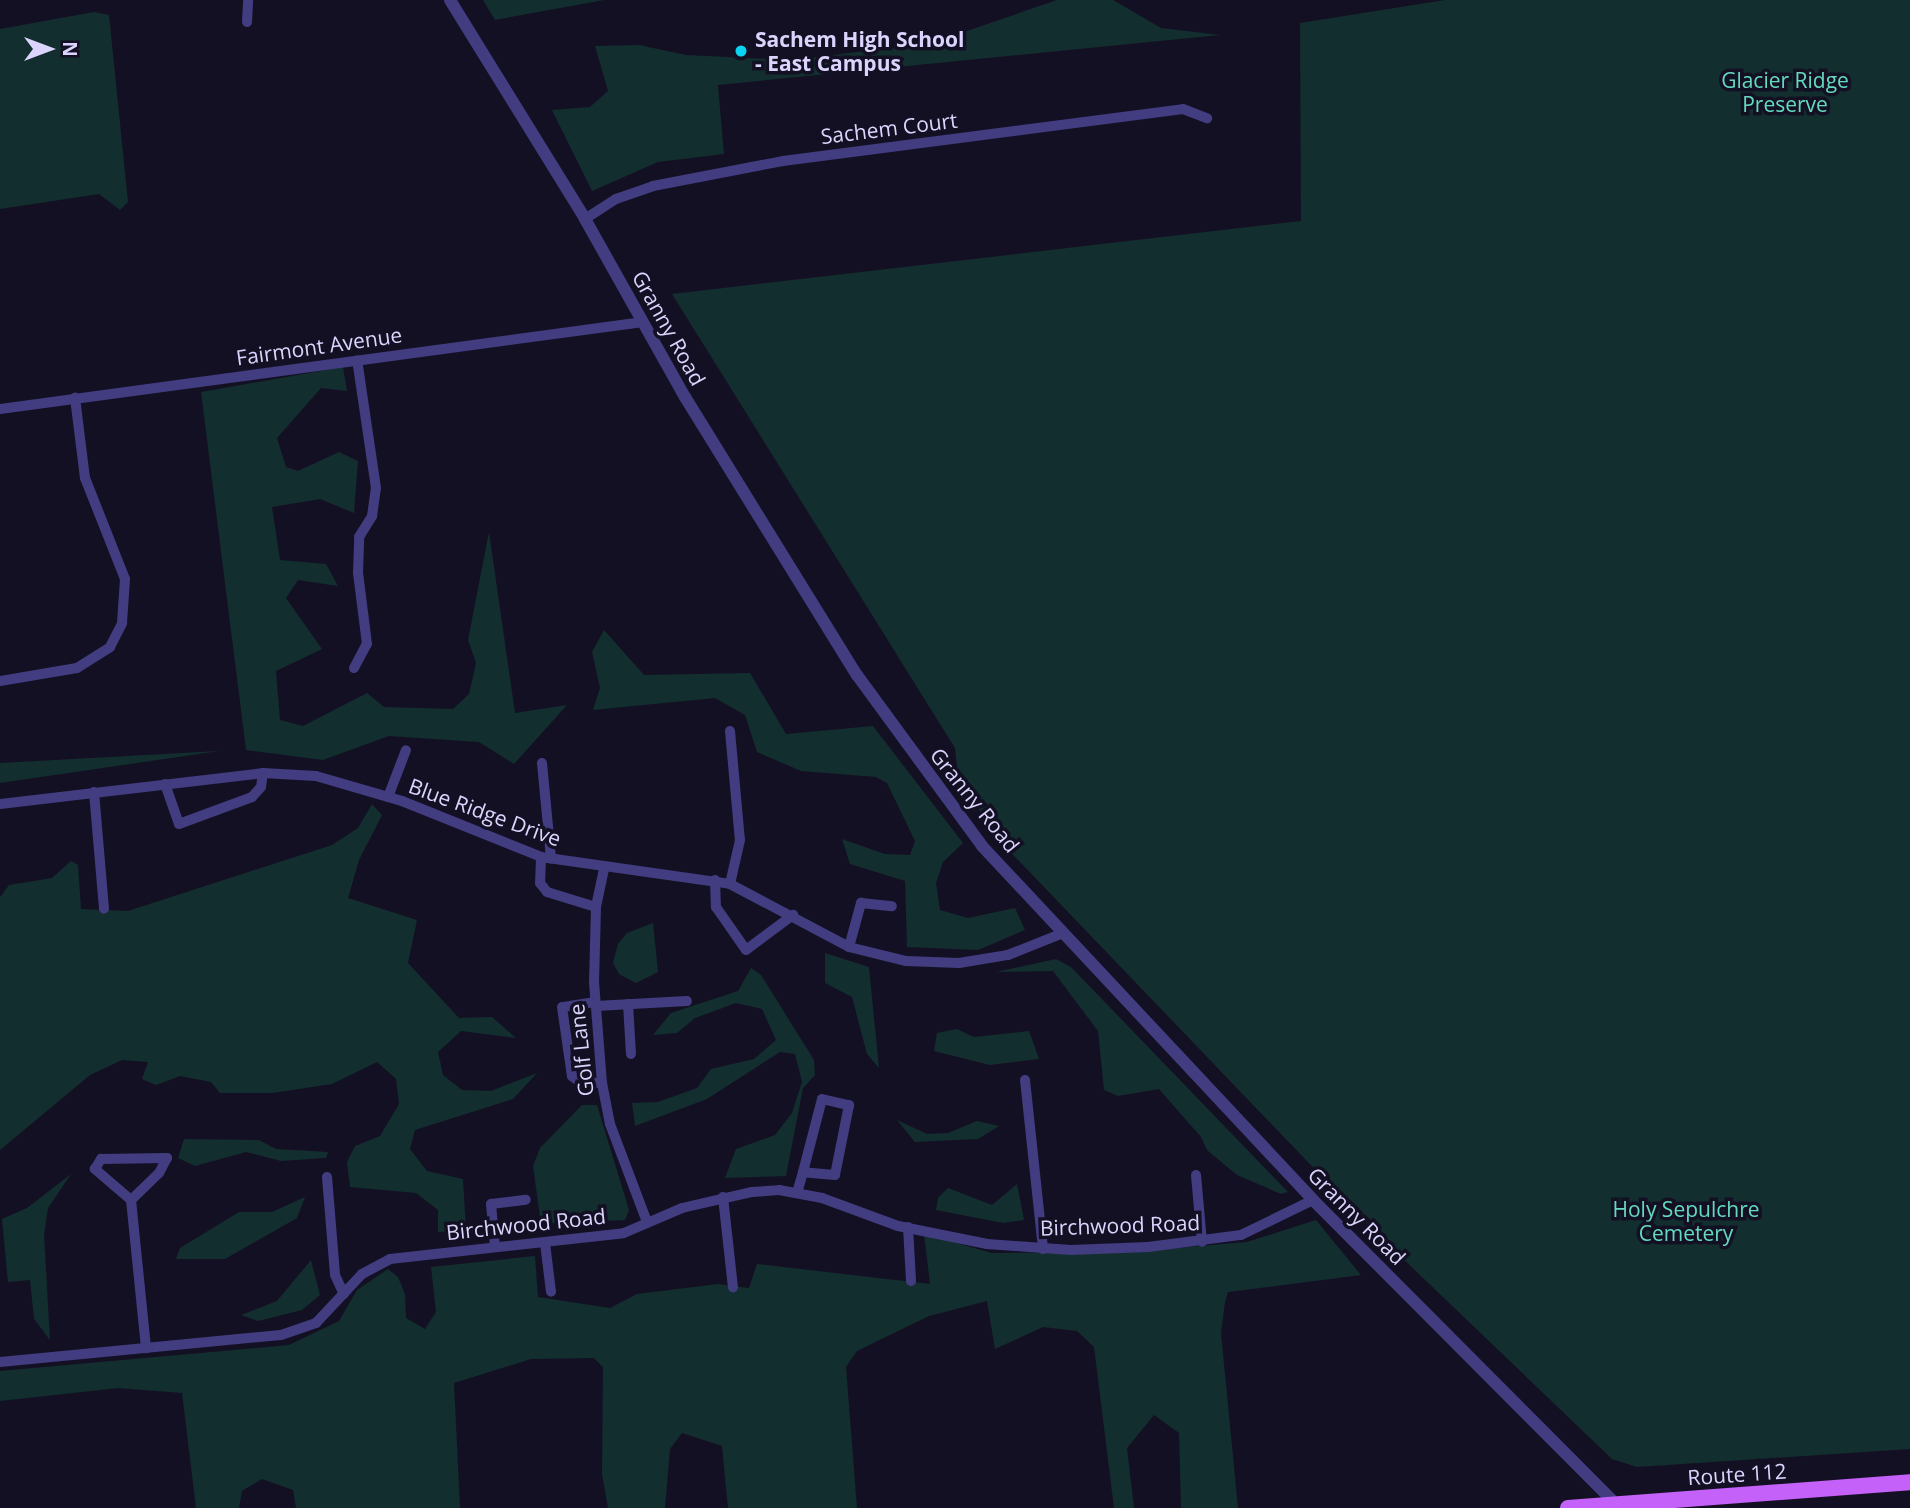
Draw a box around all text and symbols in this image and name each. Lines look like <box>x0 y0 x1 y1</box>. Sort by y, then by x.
north arrow <box>14 14 84 84</box>
place label: Sachem High School - East Campus <box>755 26 965 76</box>
text: N <box>57 41 83 57</box>
marker: Sachem High School - East Campus <box>733 43 749 59</box>
park label: Glacier Ridge Preserve <box>1721 67 1849 117</box>
street label: Sachem Court <box>819 107 959 149</box>
street label: Granny Road <box>627 266 711 390</box>
street label: Fairmont Avenue <box>234 322 404 370</box>
street label: Granny Road <box>925 743 1025 857</box>
street label: Blue Ridge Drive <box>405 773 565 851</box>
street label: Golf Lane <box>564 1002 598 1098</box>
street label: Granny Road <box>1303 1162 1411 1270</box>
park label: Holy Sepulchre Cemetery <box>1612 1196 1760 1246</box>
street label: Birchwood Road <box>445 1203 607 1245</box>
street label: Birchwood Road <box>1039 1210 1201 1240</box>
street label: Route 112 <box>1687 1458 1787 1490</box>

